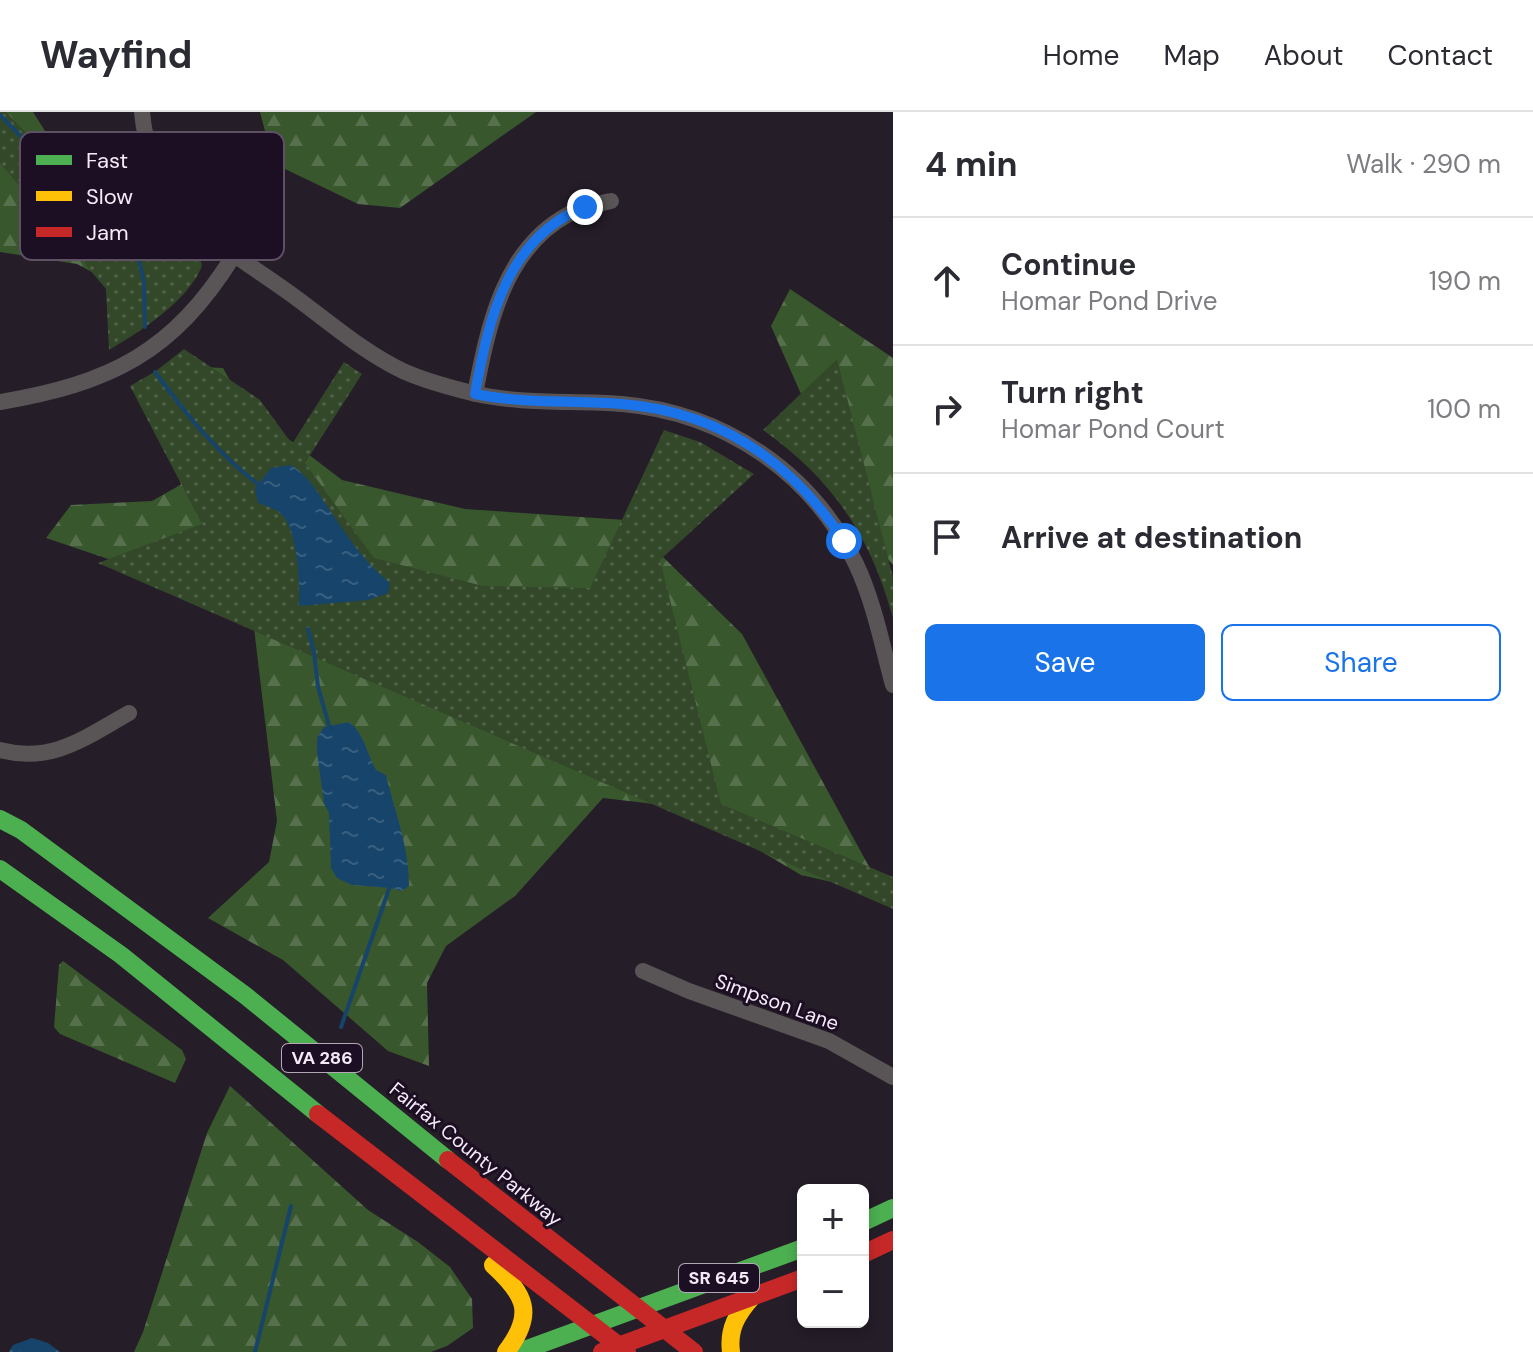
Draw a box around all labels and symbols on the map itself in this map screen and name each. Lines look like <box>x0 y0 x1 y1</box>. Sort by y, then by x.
legend <box>20 132 284 260</box>
text: Fast <box>86 146 128 175</box>
text: Slow <box>86 182 133 211</box>
route end <box>567 189 603 225</box>
text: Jam <box>86 218 129 247</box>
route start <box>826 523 862 559</box>
street label: Simpson Lane <box>712 968 842 1036</box>
road number: VA 286 <box>282 1044 362 1072</box>
street label: Fairfax County Parkway <box>384 1076 568 1232</box>
road number: SR 645 <box>679 1264 759 1292</box>

